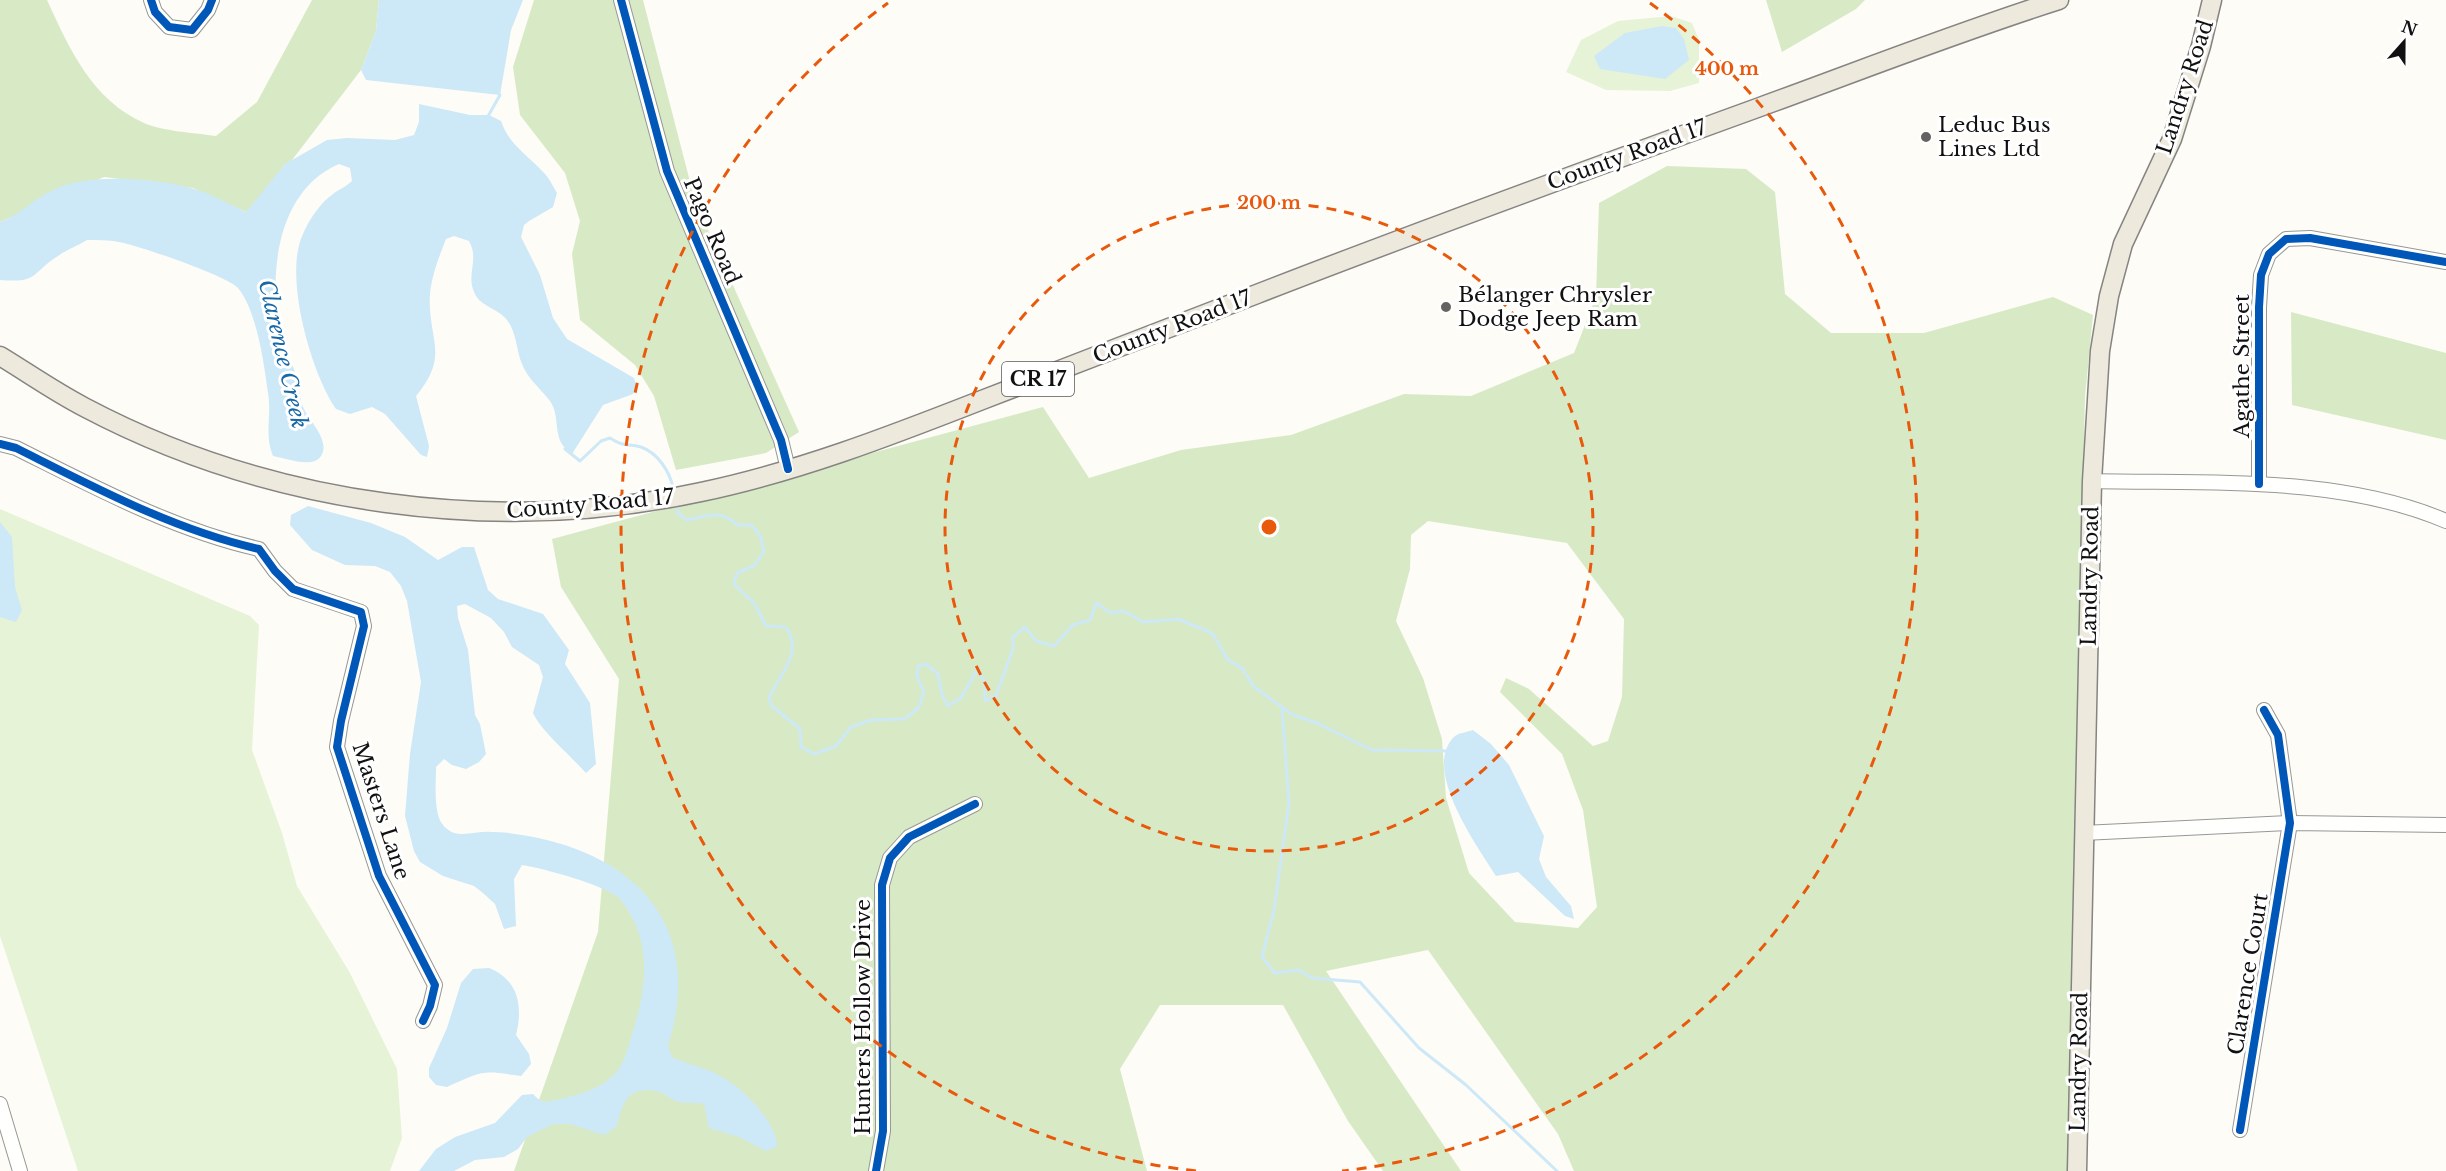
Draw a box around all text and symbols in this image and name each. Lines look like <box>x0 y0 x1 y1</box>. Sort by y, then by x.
north arrow <box>2374 12 2434 72</box>
street label: Landry Road <box>2151 16 2219 158</box>
text: N <box>2399 16 2420 40</box>
text: 400 m <box>1695 58 1759 80</box>
place label: Leduc Bus Lines Ltd <box>1938 112 2050 162</box>
street label: County Road 17 <box>1544 114 1711 196</box>
marker: Leduc Bus Lines Ltd <box>1919 130 1933 144</box>
street label: Pago Road <box>678 173 746 289</box>
text: 200 m <box>1237 192 1301 214</box>
water label: Clarence Creek <box>253 277 313 431</box>
place label: Bélanger Chrysler Dodge Jeep Ram <box>1458 282 1652 332</box>
street label: County Road 17 <box>1089 285 1255 369</box>
street label: Agathe Street <box>2229 294 2255 439</box>
marker: Bélanger Chrysler Dodge Jeep Ram <box>1439 300 1453 314</box>
road number: CR 17 <box>1002 362 1074 396</box>
street label: County Road 17 <box>505 484 675 524</box>
street label: Landry Road <box>2076 506 2104 646</box>
centre of rings <box>1259 517 1279 537</box>
street label: Masters Lane <box>347 739 415 883</box>
street label: Clarence Court <box>2222 891 2274 1057</box>
street label: Hunters Hollow Drive <box>850 899 876 1135</box>
street label: Landry Road <box>2065 992 2093 1132</box>

